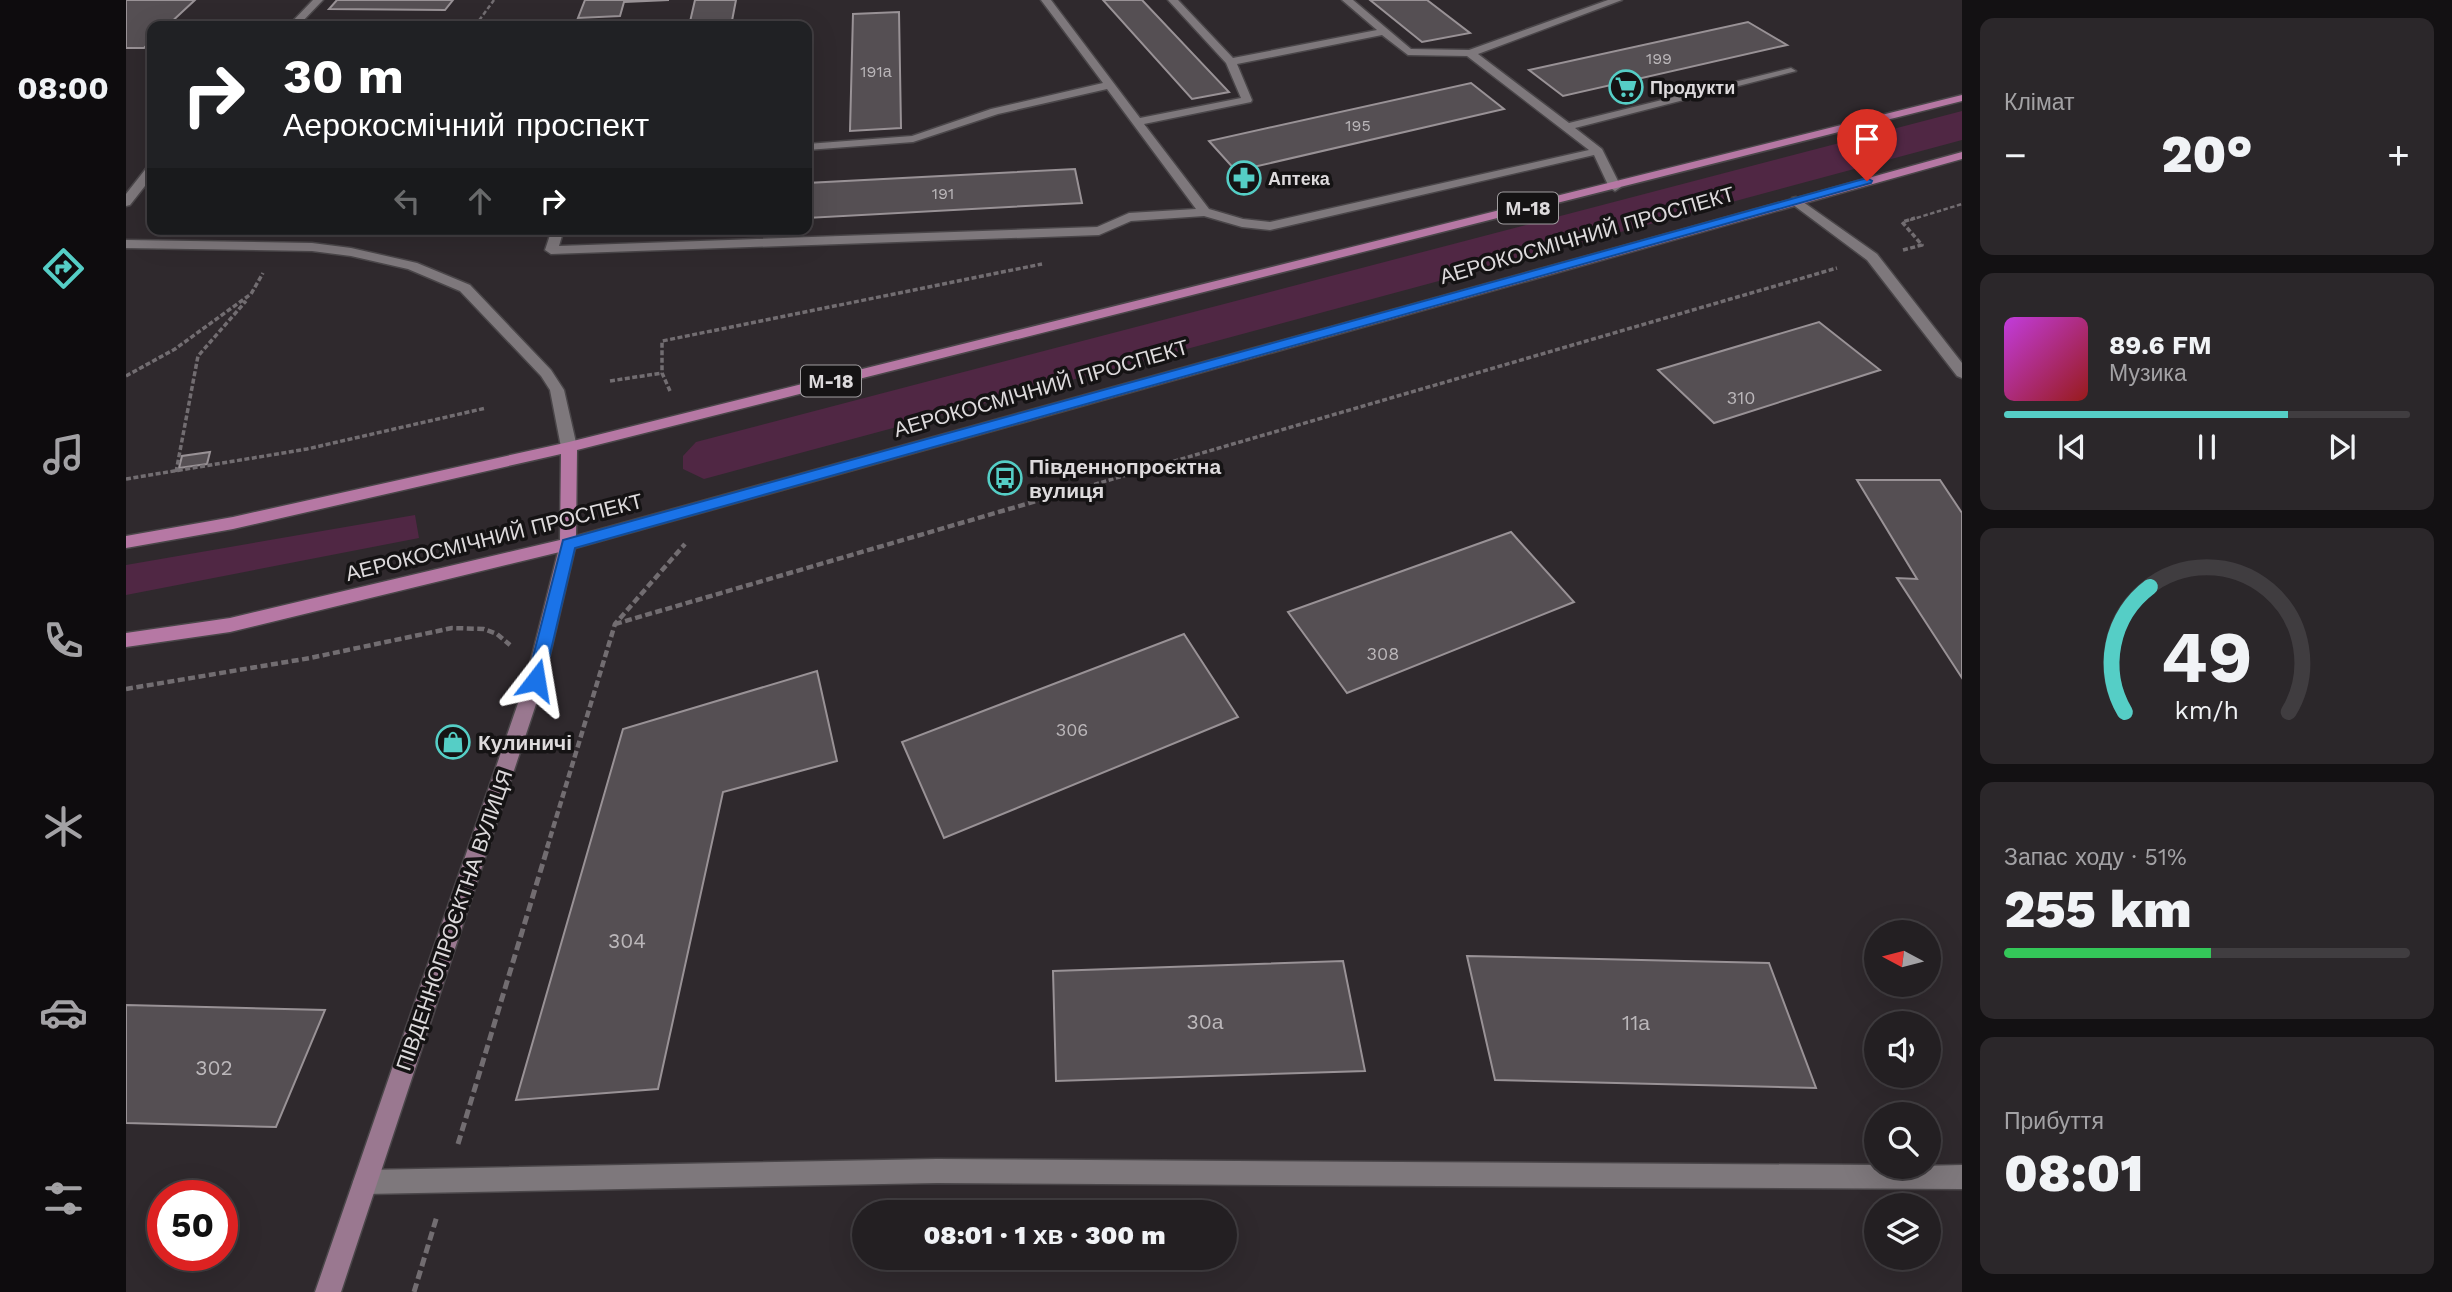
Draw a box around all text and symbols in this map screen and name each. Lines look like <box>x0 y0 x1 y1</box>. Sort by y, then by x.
text: 30 m <box>283 47 404 105</box>
icon: right <box>168 49 259 140</box>
house number: 199 <box>1646 49 1672 68</box>
house number: 191а <box>860 62 892 81</box>
supermarket icon: Продукти <box>1607 68 1645 106</box>
text: 08:00 <box>17 69 109 107</box>
place label: Продукти <box>1650 77 1735 98</box>
text: Клімат <box>2004 89 2075 116</box>
text: Аерокосмічний проспект <box>283 106 649 144</box>
pin <box>1837 109 1897 181</box>
house number: 195 <box>1345 116 1371 135</box>
icon: arrive <box>1848 120 1886 158</box>
text: 20° <box>2161 124 2253 185</box>
text: − <box>2004 133 2027 177</box>
text: + <box>2387 133 2410 177</box>
pharmacy icon: Аптека <box>1225 159 1263 197</box>
place label: Аптека <box>1268 168 1331 189</box>
street label: АЕРОКОСМІЧНИЙ ПРОСПЕКТ <box>1437 181 1737 289</box>
icon: left <box>388 182 426 220</box>
icon: ahead <box>461 182 499 220</box>
icon: right <box>534 182 572 220</box>
house number: 191 <box>932 184 954 203</box>
road number: М-18 <box>1498 192 1558 224</box>
icon: directions <box>39 244 88 293</box>
text: 89.6 FM <box>2109 330 2212 360</box>
street label: АЕРОКОСМІЧНИЙ ПРОСПЕКТ <box>891 334 1191 442</box>
text: Музика <box>2109 360 2187 387</box>
road number: М-18 <box>801 366 861 396</box>
house number: 310 <box>1727 387 1755 408</box>
icon: previous <box>2053 428 2091 466</box>
icon: pause <box>2188 428 2226 466</box>
icon: next <box>2323 428 2361 466</box>
icon: music <box>39 430 88 479</box>
place label: Південнопроєктна вулиця <box>1029 454 1221 503</box>
bus stop icon: Південнопроєктна вулиця <box>986 459 1024 497</box>
street label: АЕРОКОСМІЧНИЙ ПРОСПЕКТ <box>343 488 645 586</box>
text: 49 <box>2161 614 2253 700</box>
icon: phone <box>39 616 88 665</box>
position arrow <box>499 643 573 717</box>
house number: 308 <box>1367 643 1399 664</box>
text: km/h <box>2175 696 2239 725</box>
house number: 306 <box>1056 719 1088 740</box>
shop icon: Кулиничі <box>434 723 472 761</box>
place label: Кулиничі <box>478 730 572 755</box>
street label: ПІВДЕННОПРОЄКТНА ВУЛИЦЯ <box>391 766 517 1074</box>
icon: climate <box>39 802 88 851</box>
text: Запас ходу · 51% <box>2004 844 2187 871</box>
text: 255 km <box>2004 879 2192 940</box>
north arrow <box>1864 920 1941 998</box>
map controls <box>1864 920 1941 1270</box>
house number: 304 <box>608 928 646 953</box>
icon: car <box>39 988 88 1037</box>
house number: 30а <box>1187 1009 1224 1034</box>
house number: 11а <box>1622 1010 1650 1035</box>
button: sound <box>1864 1011 1941 1088</box>
house number: 302 <box>195 1055 233 1080</box>
button: search <box>1864 1102 1941 1179</box>
text: Прибуття <box>2004 1108 2104 1135</box>
text: 08:01 <box>2004 1143 2144 1204</box>
icon: filters <box>39 1174 88 1223</box>
speed limit sign: 50 <box>147 1180 238 1271</box>
button: layers <box>1864 1193 1941 1270</box>
text: 08:01 · 1 хв · 300 m <box>923 1220 1166 1250</box>

